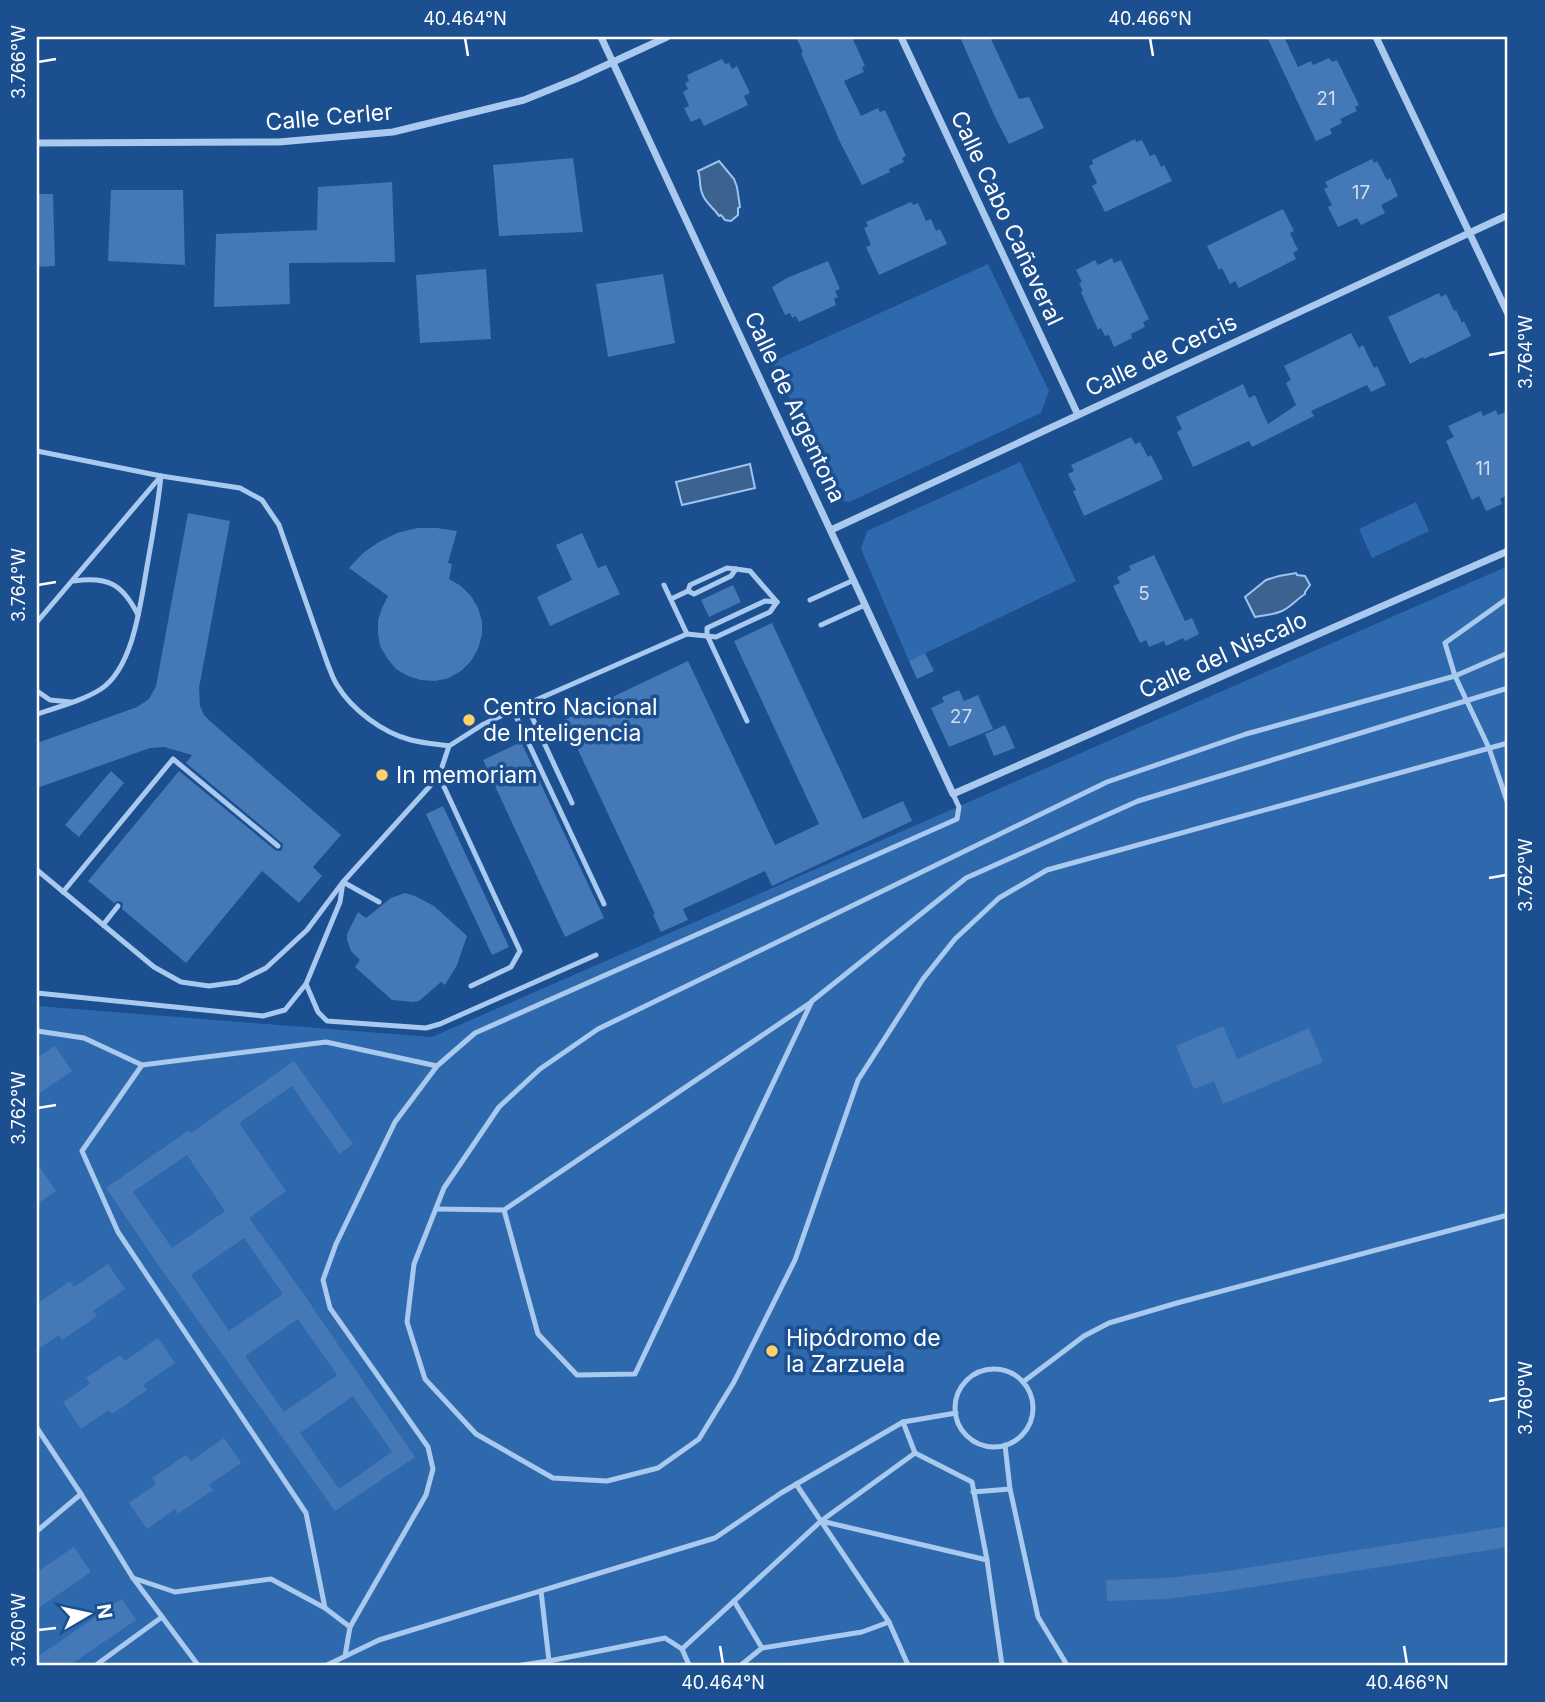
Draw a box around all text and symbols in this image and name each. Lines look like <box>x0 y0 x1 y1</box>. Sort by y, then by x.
text: 40.464°N <box>423 8 507 29</box>
text: 40.466°N <box>1108 8 1192 29</box>
text: 3.766°W <box>8 25 29 99</box>
house number: 21 <box>1316 87 1336 110</box>
street label: Calle Cerler <box>264 97 394 137</box>
street label: Calle Cabo Cañaveral <box>945 106 1069 330</box>
house number: 17 <box>1352 181 1370 204</box>
street label: Calle de Argentona <box>738 307 852 507</box>
street label: Calle de Cercis <box>1081 308 1241 402</box>
text: 3.764°W <box>1515 315 1536 389</box>
house number: 11 <box>1475 457 1491 480</box>
text: 3.764°W <box>8 548 29 622</box>
house number: 5 <box>1138 582 1150 605</box>
street label: Calle del Níscalo <box>1135 605 1311 705</box>
place label: Centro Nacional de Inteligencia <box>483 693 658 747</box>
house number: 27 <box>950 705 972 728</box>
marker: Centro Nacional de Inteligencia <box>461 712 477 728</box>
place label: In memoriam <box>396 761 537 789</box>
marker: In memoriam <box>374 767 390 783</box>
text: 3.762°W <box>1515 838 1536 912</box>
text: 3.762°W <box>8 1071 29 1145</box>
place label: Hipódromo de la Zarzuela <box>786 1324 941 1378</box>
marker: Hipódromo de la Zarzuela <box>764 1343 780 1359</box>
text: 3.760°W <box>1515 1361 1536 1435</box>
north arrow <box>52 1580 122 1650</box>
text: 3.760°W <box>8 1593 29 1667</box>
text: N <box>92 1602 117 1620</box>
text: 40.464°N <box>681 1672 765 1693</box>
text: 40.466°N <box>1365 1672 1449 1693</box>

